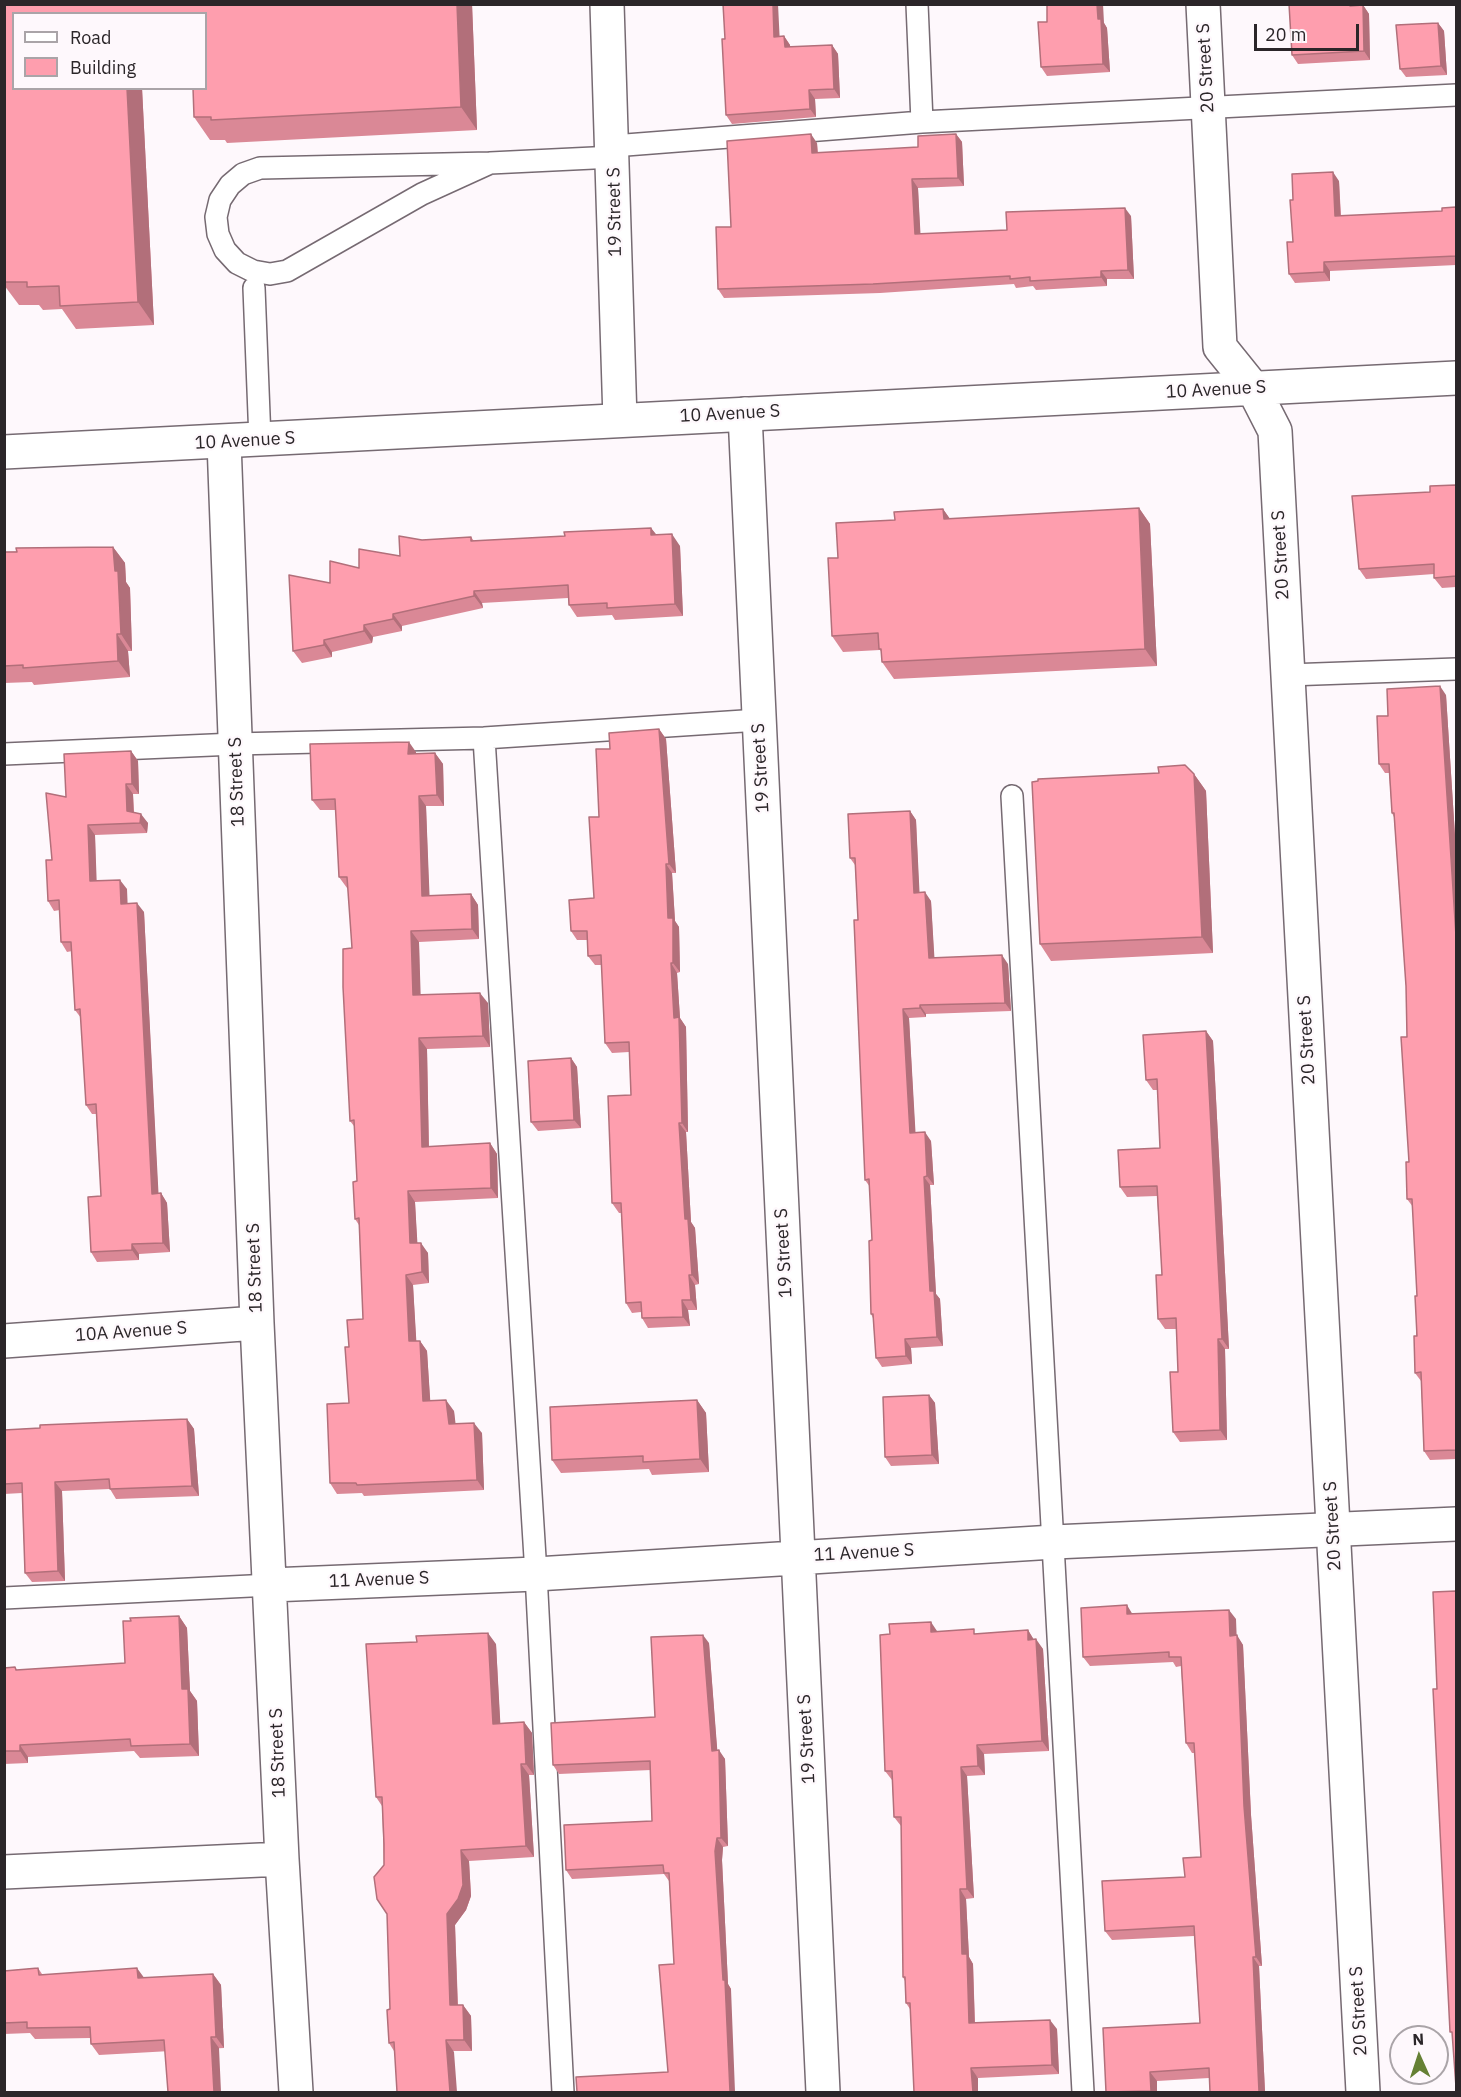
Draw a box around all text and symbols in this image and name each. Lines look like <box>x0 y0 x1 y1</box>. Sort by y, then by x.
legend <box>12 12 207 90</box>
scale bar <box>1257 12 1362 50</box>
street label: 20 Street S <box>1193 23 1219 113</box>
text: 20 m <box>1265 23 1307 46</box>
text: Road <box>70 26 111 49</box>
text: Building <box>70 56 136 79</box>
street label: 19 Street S <box>603 167 627 257</box>
street label: 10 Avenue S <box>1165 377 1267 403</box>
street label: 10 Avenue S <box>679 401 781 427</box>
street label: 10 Avenue S <box>194 428 296 454</box>
street label: 20 Street S <box>1268 510 1294 600</box>
street label: 19 Street S <box>748 723 774 813</box>
street label: 18 Street S <box>225 737 249 827</box>
street label: 20 Street S <box>1294 995 1320 1085</box>
street label: 19 Street S <box>771 1208 797 1298</box>
street label: 18 Street S <box>243 1223 267 1313</box>
street label: 10A Avenue S <box>74 1317 188 1347</box>
street label: 20 Street S <box>1320 1481 1346 1571</box>
street label: 11 Avenue S <box>813 1540 915 1566</box>
street label: 11 Avenue S <box>328 1567 430 1593</box>
street label: 19 Street S <box>794 1694 820 1784</box>
street label: 18 Street S <box>266 1708 290 1798</box>
street label: 20 Street S <box>1346 1966 1372 2056</box>
north arrow <box>1389 2025 1449 2085</box>
text: N <box>1412 2029 1424 2049</box>

